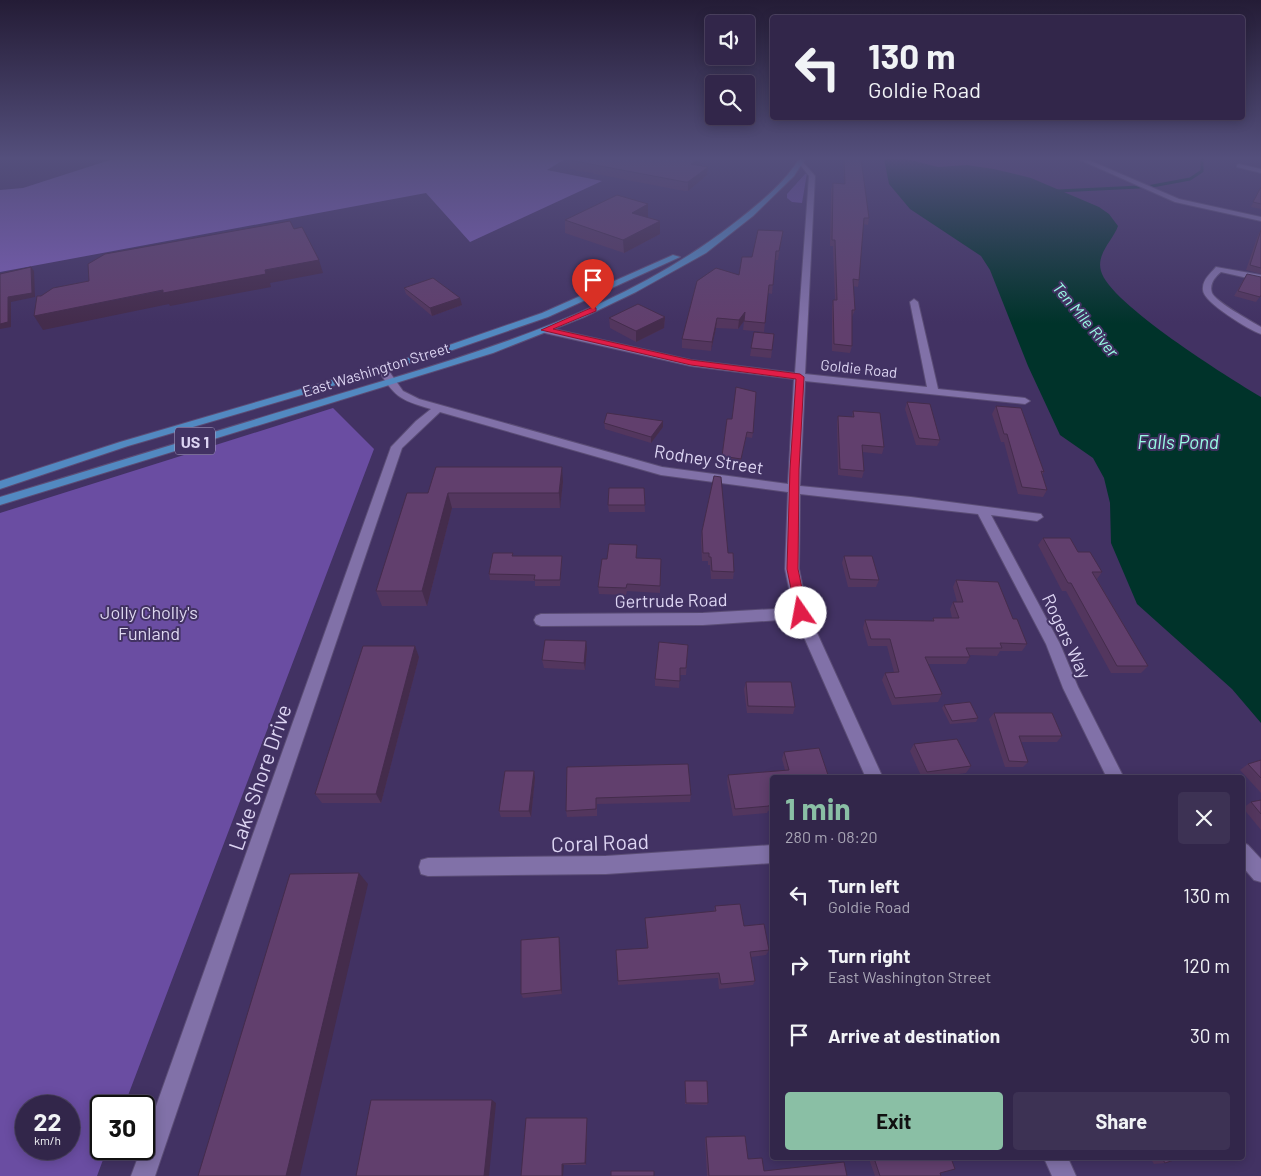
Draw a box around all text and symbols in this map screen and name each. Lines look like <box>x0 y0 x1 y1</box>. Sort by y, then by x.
map controls <box>705 15 755 125</box>
button: sound <box>705 15 755 65</box>
text: 130 m <box>868 34 955 76</box>
icon: left <box>785 35 850 100</box>
button: search <box>705 75 755 125</box>
text: Goldie Road <box>868 76 981 102</box>
pin <box>572 259 614 310</box>
icon: arrive <box>579 266 607 294</box>
water label: Ten Mile River <box>1049 278 1124 361</box>
street label: East Washington Street <box>300 338 452 400</box>
street label: Goldie Road <box>820 355 898 381</box>
road number: US 1 <box>175 428 215 454</box>
water label: Falls Pond <box>1137 430 1219 453</box>
street label: Rodney Street <box>653 439 765 479</box>
position arrow <box>774 586 826 638</box>
street label: Gertrude Road <box>614 588 728 612</box>
street label: Rogers Way <box>1038 590 1096 682</box>
park label: Jolly Cholly's Funland <box>100 601 198 644</box>
street label: Lake Shore Drive <box>222 701 296 853</box>
text: 1 min <box>785 790 851 826</box>
button: close <box>1178 792 1230 844</box>
text: 280 m · 08:20 <box>785 827 878 846</box>
street label: Coral Road <box>551 828 649 856</box>
text: Turn left <box>828 874 899 897</box>
icon: left <box>785 881 813 909</box>
text: 130 m <box>1183 884 1230 907</box>
text: Goldie Road <box>828 897 910 916</box>
text: Turn right <box>828 944 910 967</box>
icon: right <box>785 951 813 979</box>
text: 120 m <box>1183 954 1230 977</box>
text: East Washington Street <box>828 967 991 986</box>
icon: arrive <box>785 1021 813 1049</box>
text: Arrive at destination <box>828 1024 1000 1047</box>
text: 30 m <box>1190 1024 1230 1047</box>
button: Exit <box>785 1092 1003 1150</box>
button: Share <box>1013 1092 1230 1150</box>
speed limit sign: 30 <box>90 1095 155 1160</box>
text: 22 <box>33 1106 62 1136</box>
text: km/h <box>34 1133 61 1147</box>

